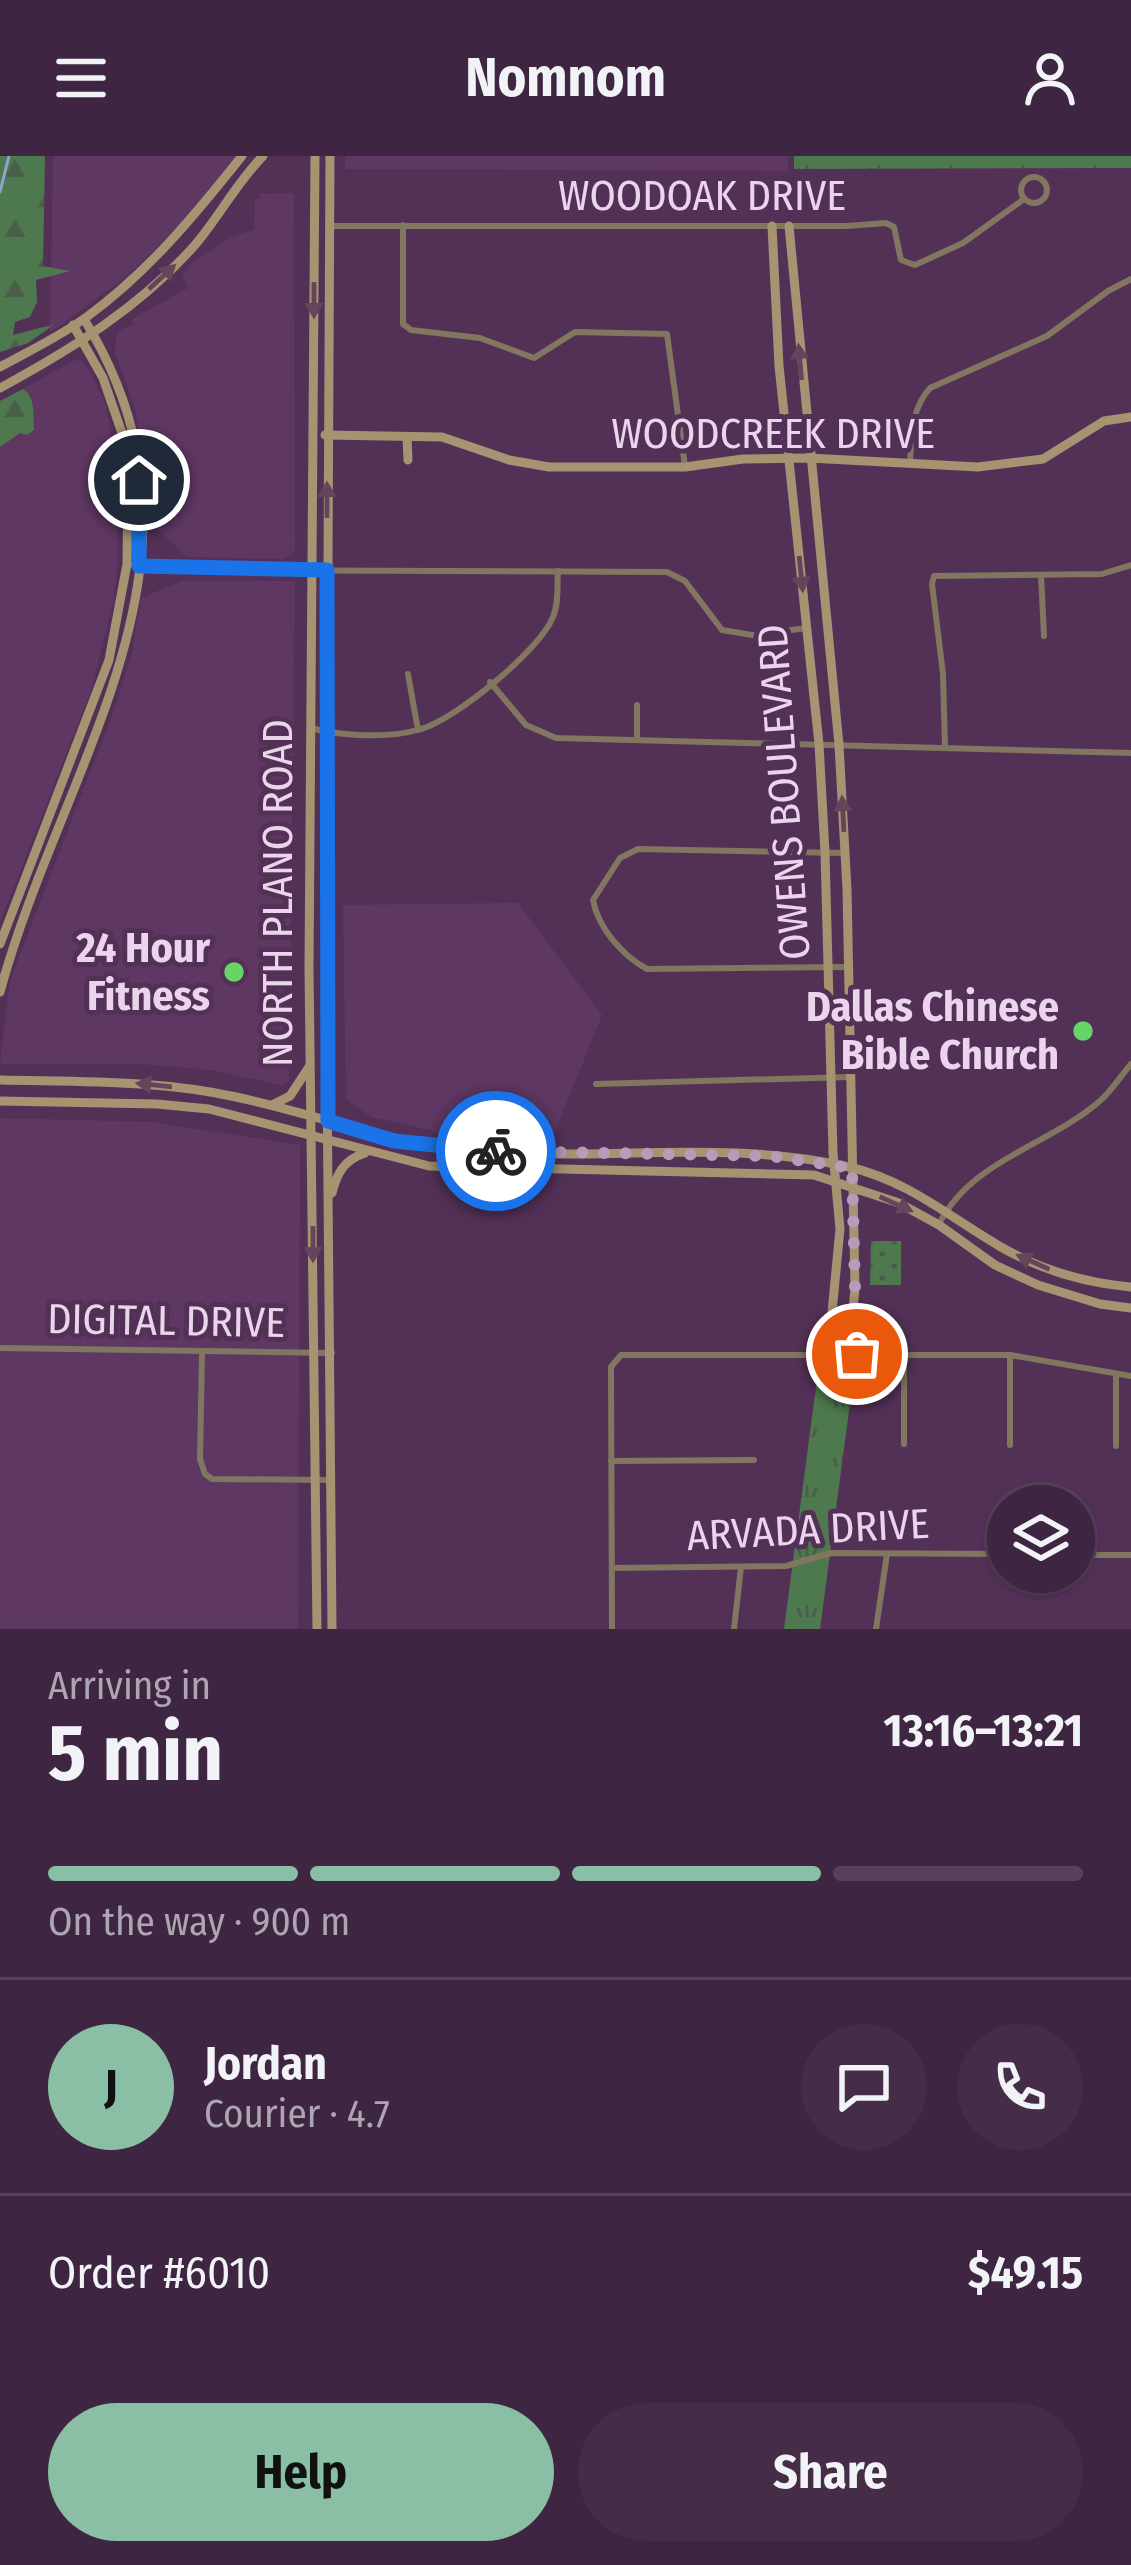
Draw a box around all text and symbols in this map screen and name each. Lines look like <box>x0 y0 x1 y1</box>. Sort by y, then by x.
icon: menu <box>48 45 114 111</box>
icon: person <box>1017 45 1083 111</box>
text: Nomnom <box>465 46 666 110</box>
street label: WOODOAK DRIVE <box>558 171 846 221</box>
one-way arrow <box>148 264 177 292</box>
one-way arrow <box>304 282 324 320</box>
one-way arrow <box>790 343 809 380</box>
street label: WOODCREEK DRIVE <box>611 409 935 459</box>
pin <box>88 429 190 531</box>
icon: home <box>106 447 172 513</box>
one-way arrow <box>317 480 337 518</box>
one-way arrow <box>792 556 811 593</box>
street label: OWENS BOULEVARD <box>747 623 821 961</box>
street label: NORTH PLANO ROAD <box>253 719 303 1067</box>
one-way arrow <box>833 794 852 832</box>
place label: 24 Hour Fitness <box>75 923 211 1021</box>
marker: 24 Hour Fitness <box>221 959 247 985</box>
place label: Dallas Chinese Bible Church <box>806 982 1059 1080</box>
marker: Dallas Chinese Bible Church <box>1070 1018 1096 1044</box>
one-way arrow <box>135 1075 172 1094</box>
courier <box>436 1091 556 1211</box>
icon: bike <box>463 1118 529 1184</box>
one-way arrow <box>879 1194 914 1214</box>
one-way arrow <box>303 1226 323 1264</box>
one-way arrow <box>1015 1251 1050 1271</box>
street label: DIGITAL DRIVE <box>47 1294 285 1348</box>
pin <box>806 1303 908 1405</box>
icon: bag <box>824 1321 890 1387</box>
map controls <box>987 1485 1095 1593</box>
button: layers <box>987 1485 1095 1593</box>
street label: ARVADA DRIVE <box>685 1499 931 1561</box>
text: Arriving in <box>48 1663 211 1709</box>
text: 13:16–13:21 <box>883 1704 1083 1758</box>
text: 5 min <box>48 1707 223 1801</box>
text: On the way · 900 m <box>48 1899 350 1945</box>
button: chat <box>801 2024 927 2150</box>
button: phone <box>957 2024 1083 2150</box>
text: Jordan <box>204 2037 327 2091</box>
text: J <box>104 2060 118 2114</box>
text: Courier · 4.7 <box>204 2091 390 2137</box>
text: Order #6010 <box>48 2246 270 2300</box>
text: $49.15 <box>968 2246 1083 2300</box>
button: Help <box>48 2403 554 2541</box>
button: Share <box>578 2403 1083 2541</box>

